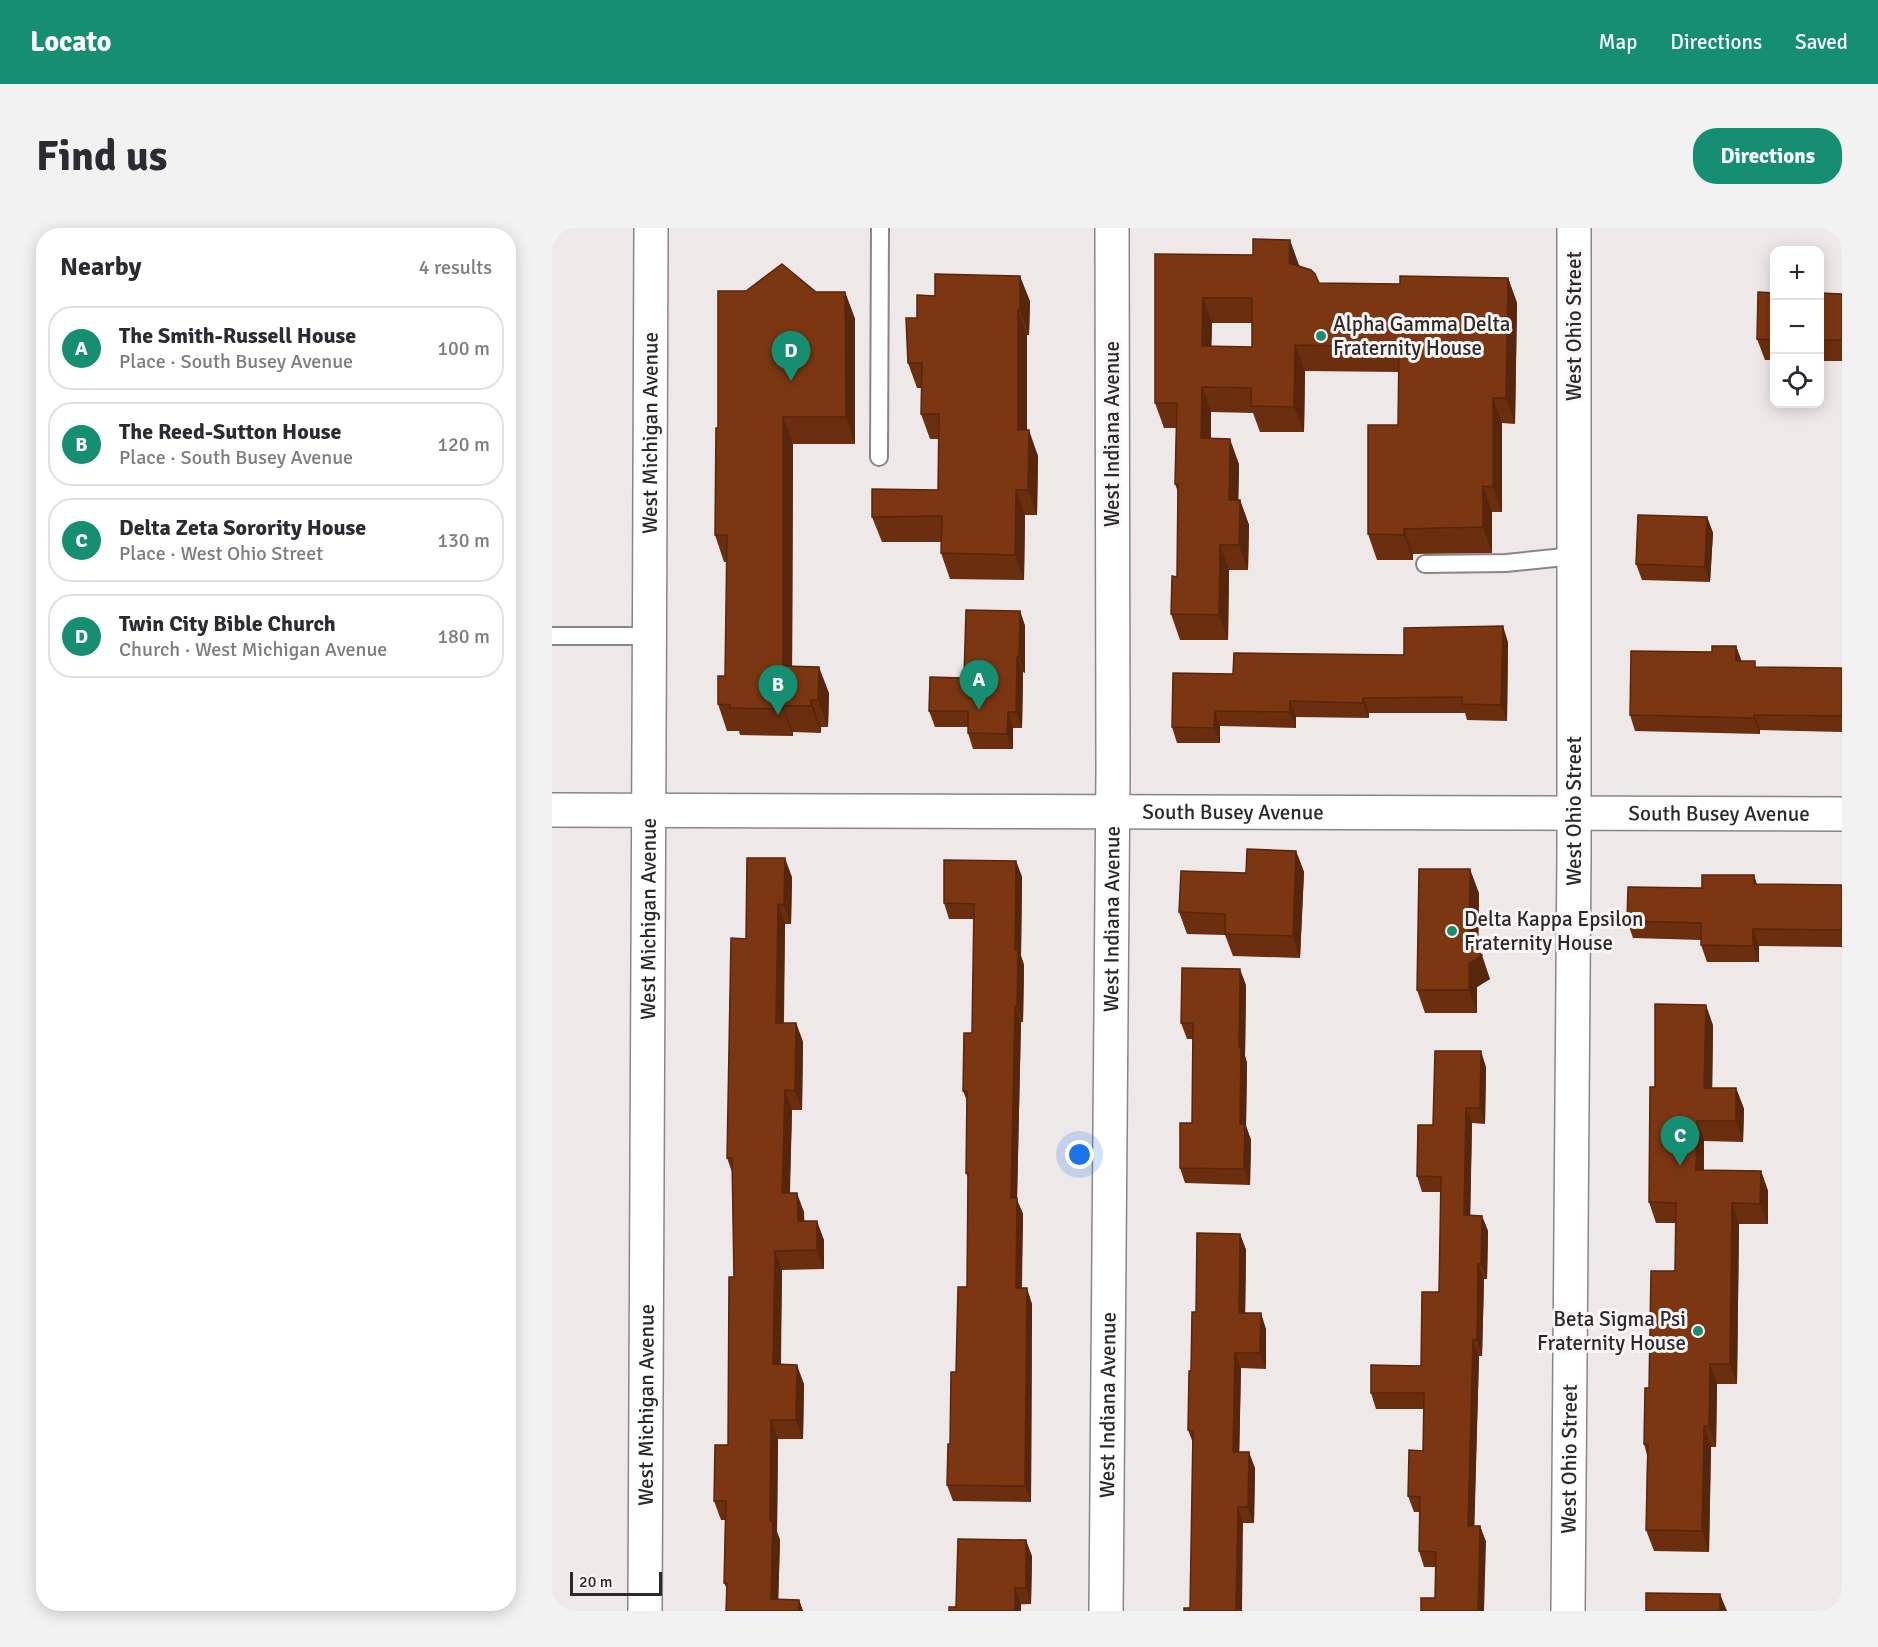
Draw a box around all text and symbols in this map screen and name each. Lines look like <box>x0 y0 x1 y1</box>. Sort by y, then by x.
text: Locato <box>30 25 111 59</box>
text: Map <box>1599 29 1637 55</box>
text: Directions <box>1670 29 1762 55</box>
text: Saved <box>1795 29 1848 55</box>
button: Directions <box>1693 128 1842 184</box>
text: Find us <box>36 131 167 182</box>
map controls <box>1770 246 1824 408</box>
button: + <box>1770 246 1824 300</box>
text: Nearby <box>60 251 141 283</box>
street label: West Ohio Street <box>1561 251 1587 401</box>
text: 4 results <box>419 255 492 280</box>
button: − <box>1770 300 1824 354</box>
place label: Alpha Gamma Delta Fraternity House <box>1333 311 1510 361</box>
text: The Smith-Russell House <box>119 322 356 349</box>
marker: Alpha Gamma Delta Fraternity House <box>1314 329 1328 343</box>
street label: West Michigan Avenue <box>637 332 664 534</box>
pin: D <box>772 332 810 381</box>
text: A <box>75 336 88 361</box>
text: 100 m <box>437 336 490 361</box>
street label: West Indiana Avenue <box>1099 341 1125 527</box>
text: Place · South Busey Avenue <box>119 349 353 374</box>
button: locate <box>1770 354 1824 408</box>
text: The Reed-Sutton House <box>119 418 341 445</box>
text: B <box>75 432 88 457</box>
text: 120 m <box>437 432 490 457</box>
text: Place · South Busey Avenue <box>119 445 353 470</box>
text: Delta Zeta Sorority House <box>119 514 366 541</box>
text: C <box>75 528 88 553</box>
text: 130 m <box>437 528 490 553</box>
text: Place · West Ohio Street <box>119 541 323 566</box>
text: Twin City Bible Church <box>119 610 336 637</box>
text: D <box>75 624 88 649</box>
text: 180 m <box>437 624 490 649</box>
text: Church · West Michigan Avenue <box>119 637 387 662</box>
pin: A <box>960 660 998 710</box>
pin: B <box>758 666 798 715</box>
street label: West Ohio Street <box>1561 736 1587 886</box>
street label: South Busey Avenue <box>1142 799 1324 825</box>
street label: South Busey Avenue <box>1628 800 1810 827</box>
street label: West Michigan Avenue <box>635 818 662 1020</box>
street label: West Indiana Avenue <box>1098 826 1126 1012</box>
place label: Delta Kappa Epsilon Fraternity House <box>1464 906 1644 956</box>
marker: Delta Kappa Epsilon Fraternity House <box>1445 924 1459 938</box>
pin: C <box>1660 1116 1700 1166</box>
your location <box>1065 1140 1094 1169</box>
street label: West Michigan Avenue <box>633 1304 660 1506</box>
place label: Beta Sigma Psi Fraternity House <box>1537 1306 1686 1356</box>
street label: West Indiana Avenue <box>1094 1312 1121 1498</box>
marker: Beta Sigma Psi Fraternity House <box>1691 1324 1705 1338</box>
street label: West Ohio Street <box>1556 1384 1583 1534</box>
scale bar <box>570 1569 662 1596</box>
text: 20 m <box>579 1572 613 1592</box>

